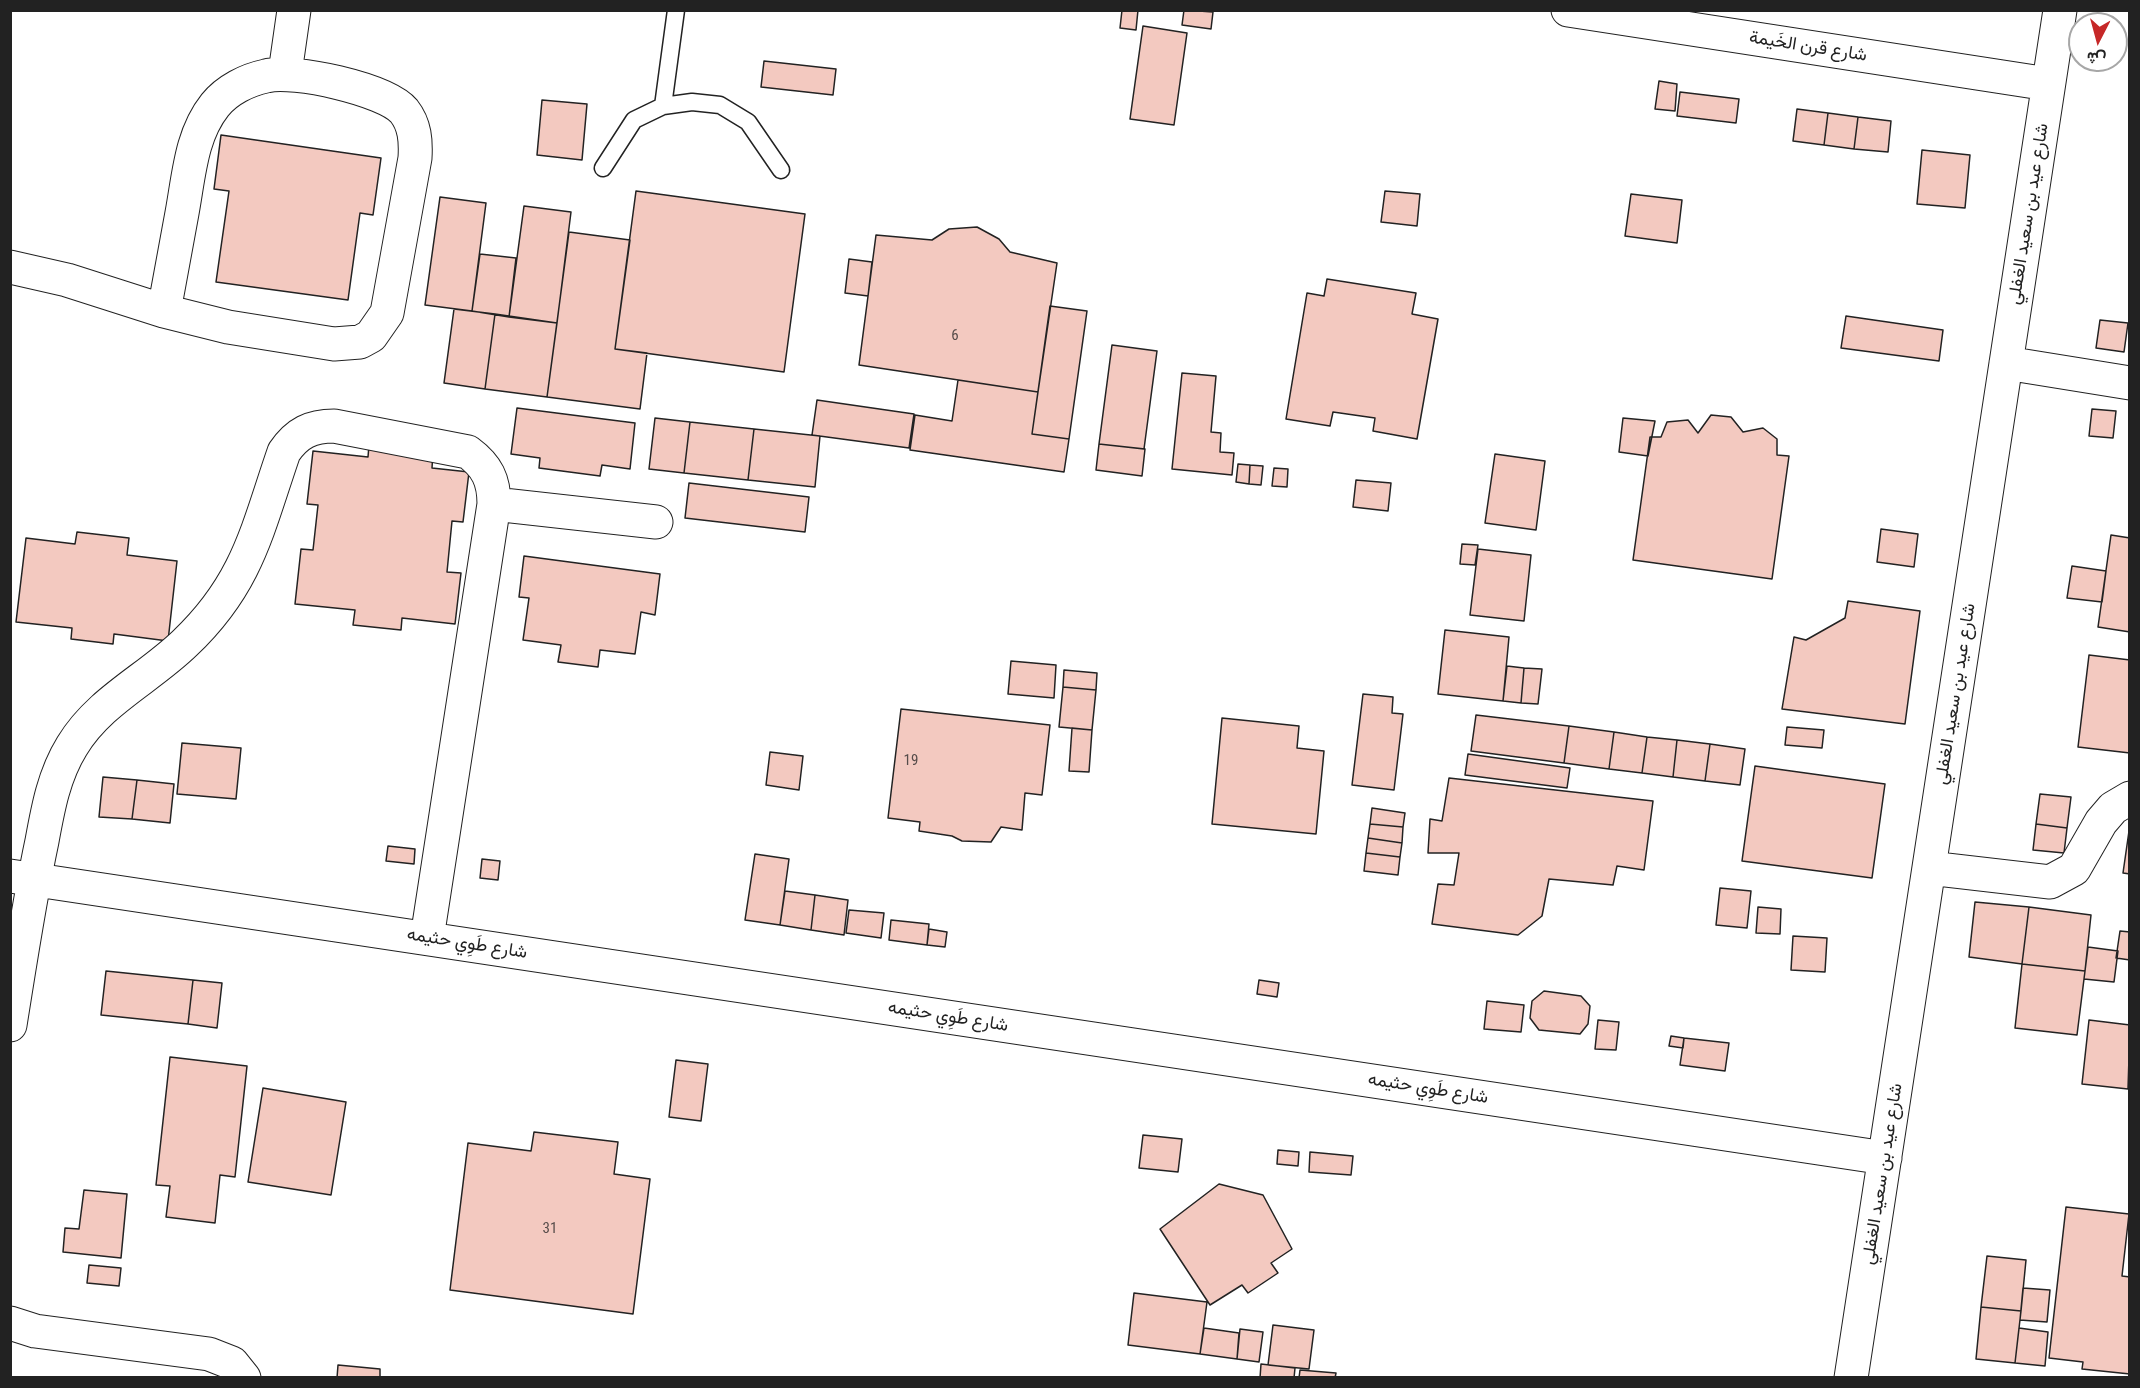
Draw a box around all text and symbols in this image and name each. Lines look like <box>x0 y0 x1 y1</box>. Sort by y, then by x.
north arrow <box>2068 12 2128 72</box>
street label: شارع قرن الخَيمة <box>1747 27 1869 67</box>
text: ش <box>2086 48 2107 69</box>
street label: شارع عيد بن سعيد الغفلي <box>2004 122 2054 306</box>
house number: 6 <box>951 327 959 345</box>
street label: شارع عيد بن سعيد الغفلي <box>1931 602 1981 786</box>
house number: 19 <box>904 752 918 770</box>
street label: شارع طَوِي حثيمه <box>405 924 529 964</box>
street label: شارع طَوِي حثيمه <box>886 997 1010 1037</box>
street label: شارع طَوِي حثيمه <box>1366 1069 1490 1109</box>
street label: شارع عيد بن سعيد الغفلي <box>1858 1082 1908 1266</box>
house number: 31 <box>543 1220 557 1238</box>

